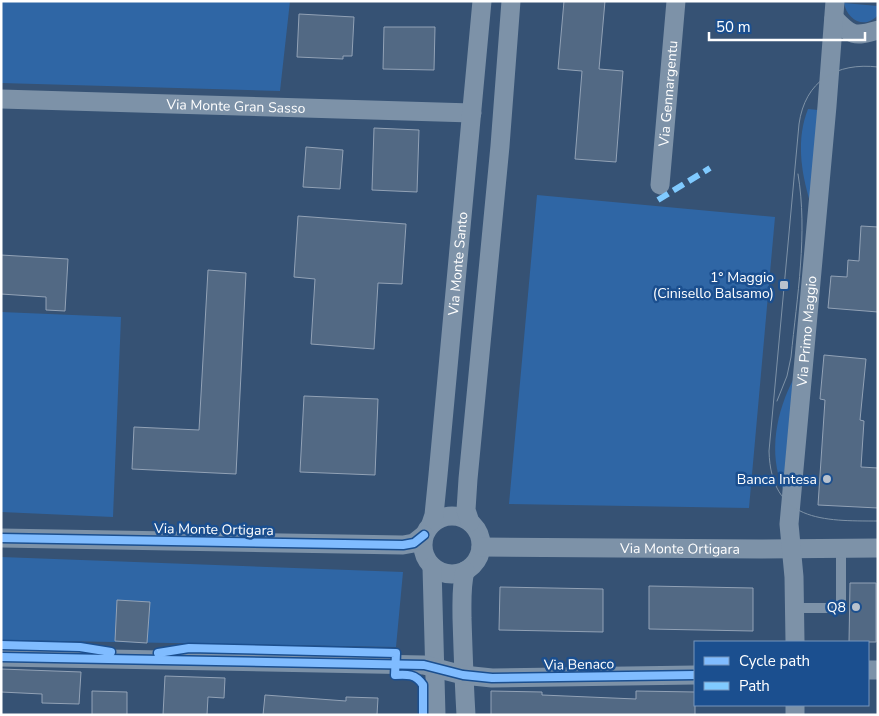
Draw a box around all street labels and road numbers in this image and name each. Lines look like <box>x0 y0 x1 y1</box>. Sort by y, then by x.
street label: Via Gennargentu <box>654 40 683 148</box>
street label: Via Monte Gran Sasso <box>165 95 306 118</box>
street label: Via Monte Santo <box>444 211 472 317</box>
street label: Via Primo Maggio <box>792 275 822 388</box>
street label: Via Monte Ortigara <box>153 519 274 540</box>
street label: Via Monte Ortigara <box>619 539 740 559</box>
street label: Via Benaco <box>543 654 615 675</box>

